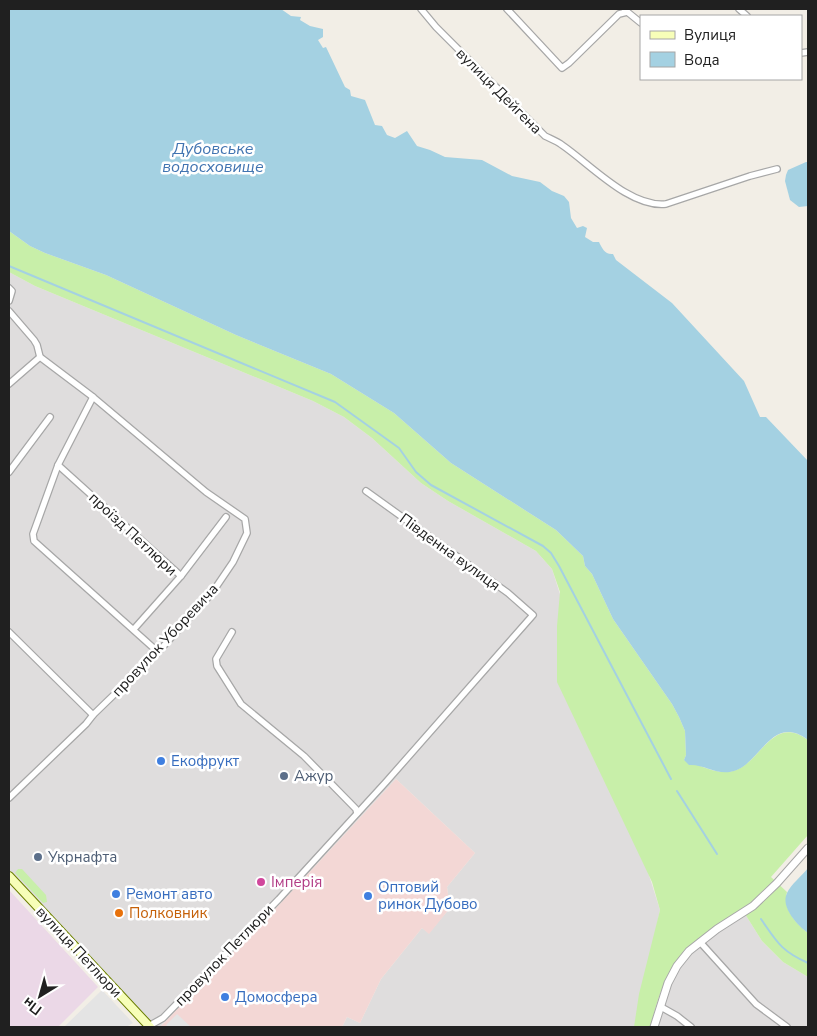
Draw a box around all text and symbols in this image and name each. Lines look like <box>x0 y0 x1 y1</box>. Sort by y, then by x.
legend <box>640 15 802 80</box>
text: Вулиця <box>684 25 736 45</box>
street label: вулиця Дейгена <box>452 44 546 138</box>
text: Вода <box>684 50 720 70</box>
water label: Дубовське водосховище <box>162 138 264 178</box>
street label: проїзд Петлюри <box>84 488 182 580</box>
street label: Південна вулиця <box>396 509 504 595</box>
street label: провулок Уборевича <box>107 579 223 701</box>
place label: Екофрукт <box>171 751 240 771</box>
marker: Екофрукт <box>155 755 167 767</box>
place label: Ажур <box>294 766 334 786</box>
marker: Ажур <box>278 770 290 782</box>
place label: Укрнафта <box>47 847 117 867</box>
marker: Укрнафта <box>32 851 44 863</box>
place label: Імперія <box>271 872 322 892</box>
marker: Імперія <box>255 876 267 888</box>
place label: Оптовий ринок Дубово <box>378 877 478 914</box>
place label: Ремонт авто <box>126 884 213 904</box>
marker: Ремонт авто <box>110 888 122 900</box>
marker: Оптовий ринок Дубово <box>362 890 374 902</box>
street label: провулок Петлюри <box>170 900 278 1010</box>
street label: вулиця Петлюри <box>32 902 126 1002</box>
place label: Полковник <box>129 903 207 923</box>
marker: Полковник <box>113 907 125 919</box>
north arrow <box>15 971 65 1021</box>
place label: Домосфера <box>235 987 318 1007</box>
marker: Домосфера <box>219 991 231 1003</box>
text: Пн <box>19 993 46 1019</box>

